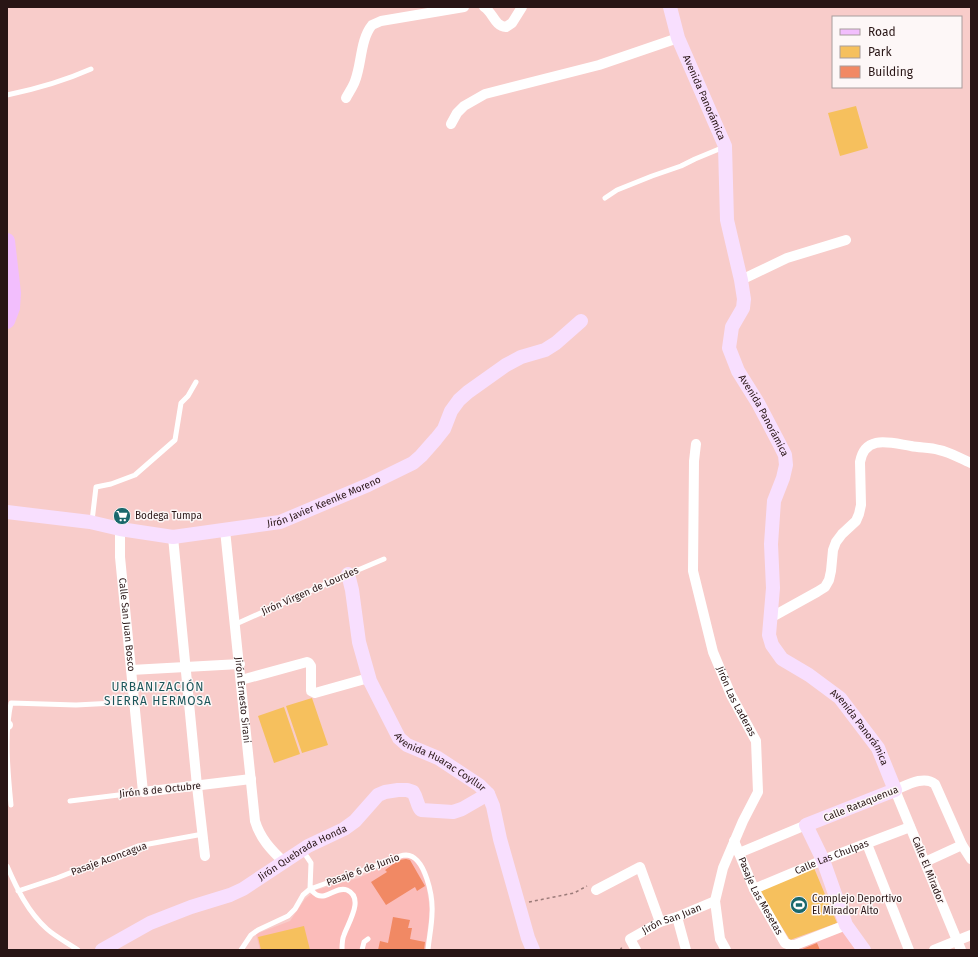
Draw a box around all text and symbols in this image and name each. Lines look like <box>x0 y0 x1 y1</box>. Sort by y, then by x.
legend <box>832 16 962 88</box>
text: Road <box>868 25 896 39</box>
text: Park <box>868 45 892 59</box>
street label: Avenida Panorámica <box>680 53 728 142</box>
text: Building <box>868 65 914 79</box>
street label: Avenida Panorámica <box>736 372 791 459</box>
street label: Jirón Javier Keenke Moreno <box>266 474 383 530</box>
supermarket icon: Bodega Tumpa <box>112 506 132 526</box>
place label: Bodega Tumpa <box>135 510 202 522</box>
street label: Jirón Virgen de Lourdes <box>260 564 361 618</box>
street label: Calle San Juan Bosco <box>116 577 137 672</box>
street label: Jirón Ernesto Sirani <box>232 656 253 744</box>
street label: Jirón Las Laderas <box>714 665 758 739</box>
district label: URBANIZACIÓN SIERRA HERMOSA <box>104 679 212 708</box>
street label: Avenida Panorámica <box>828 687 890 767</box>
street label: Avenida Huarac Coyllur <box>391 731 488 794</box>
street label: Jirón 8 de Octubre <box>119 780 201 800</box>
street label: Calle Rataquenua <box>822 784 900 824</box>
street label: Jirón Quebrada Honda <box>256 822 349 883</box>
street label: Calle El Mirador <box>909 835 947 905</box>
street label: Calle Las Chulpas <box>793 837 871 877</box>
street label: Pasaje Aconcagua <box>69 840 149 878</box>
street label: Pasaje 6 de Junio <box>325 851 401 889</box>
street label: Pasaje Las Mesetas <box>735 855 785 937</box>
place label: Complejo Deportivo El Mirador Alto <box>812 893 902 917</box>
sports icon: Complejo Deportivo El Mirador Alto <box>789 895 809 915</box>
street label: Jirón San Juan <box>640 901 703 937</box>

